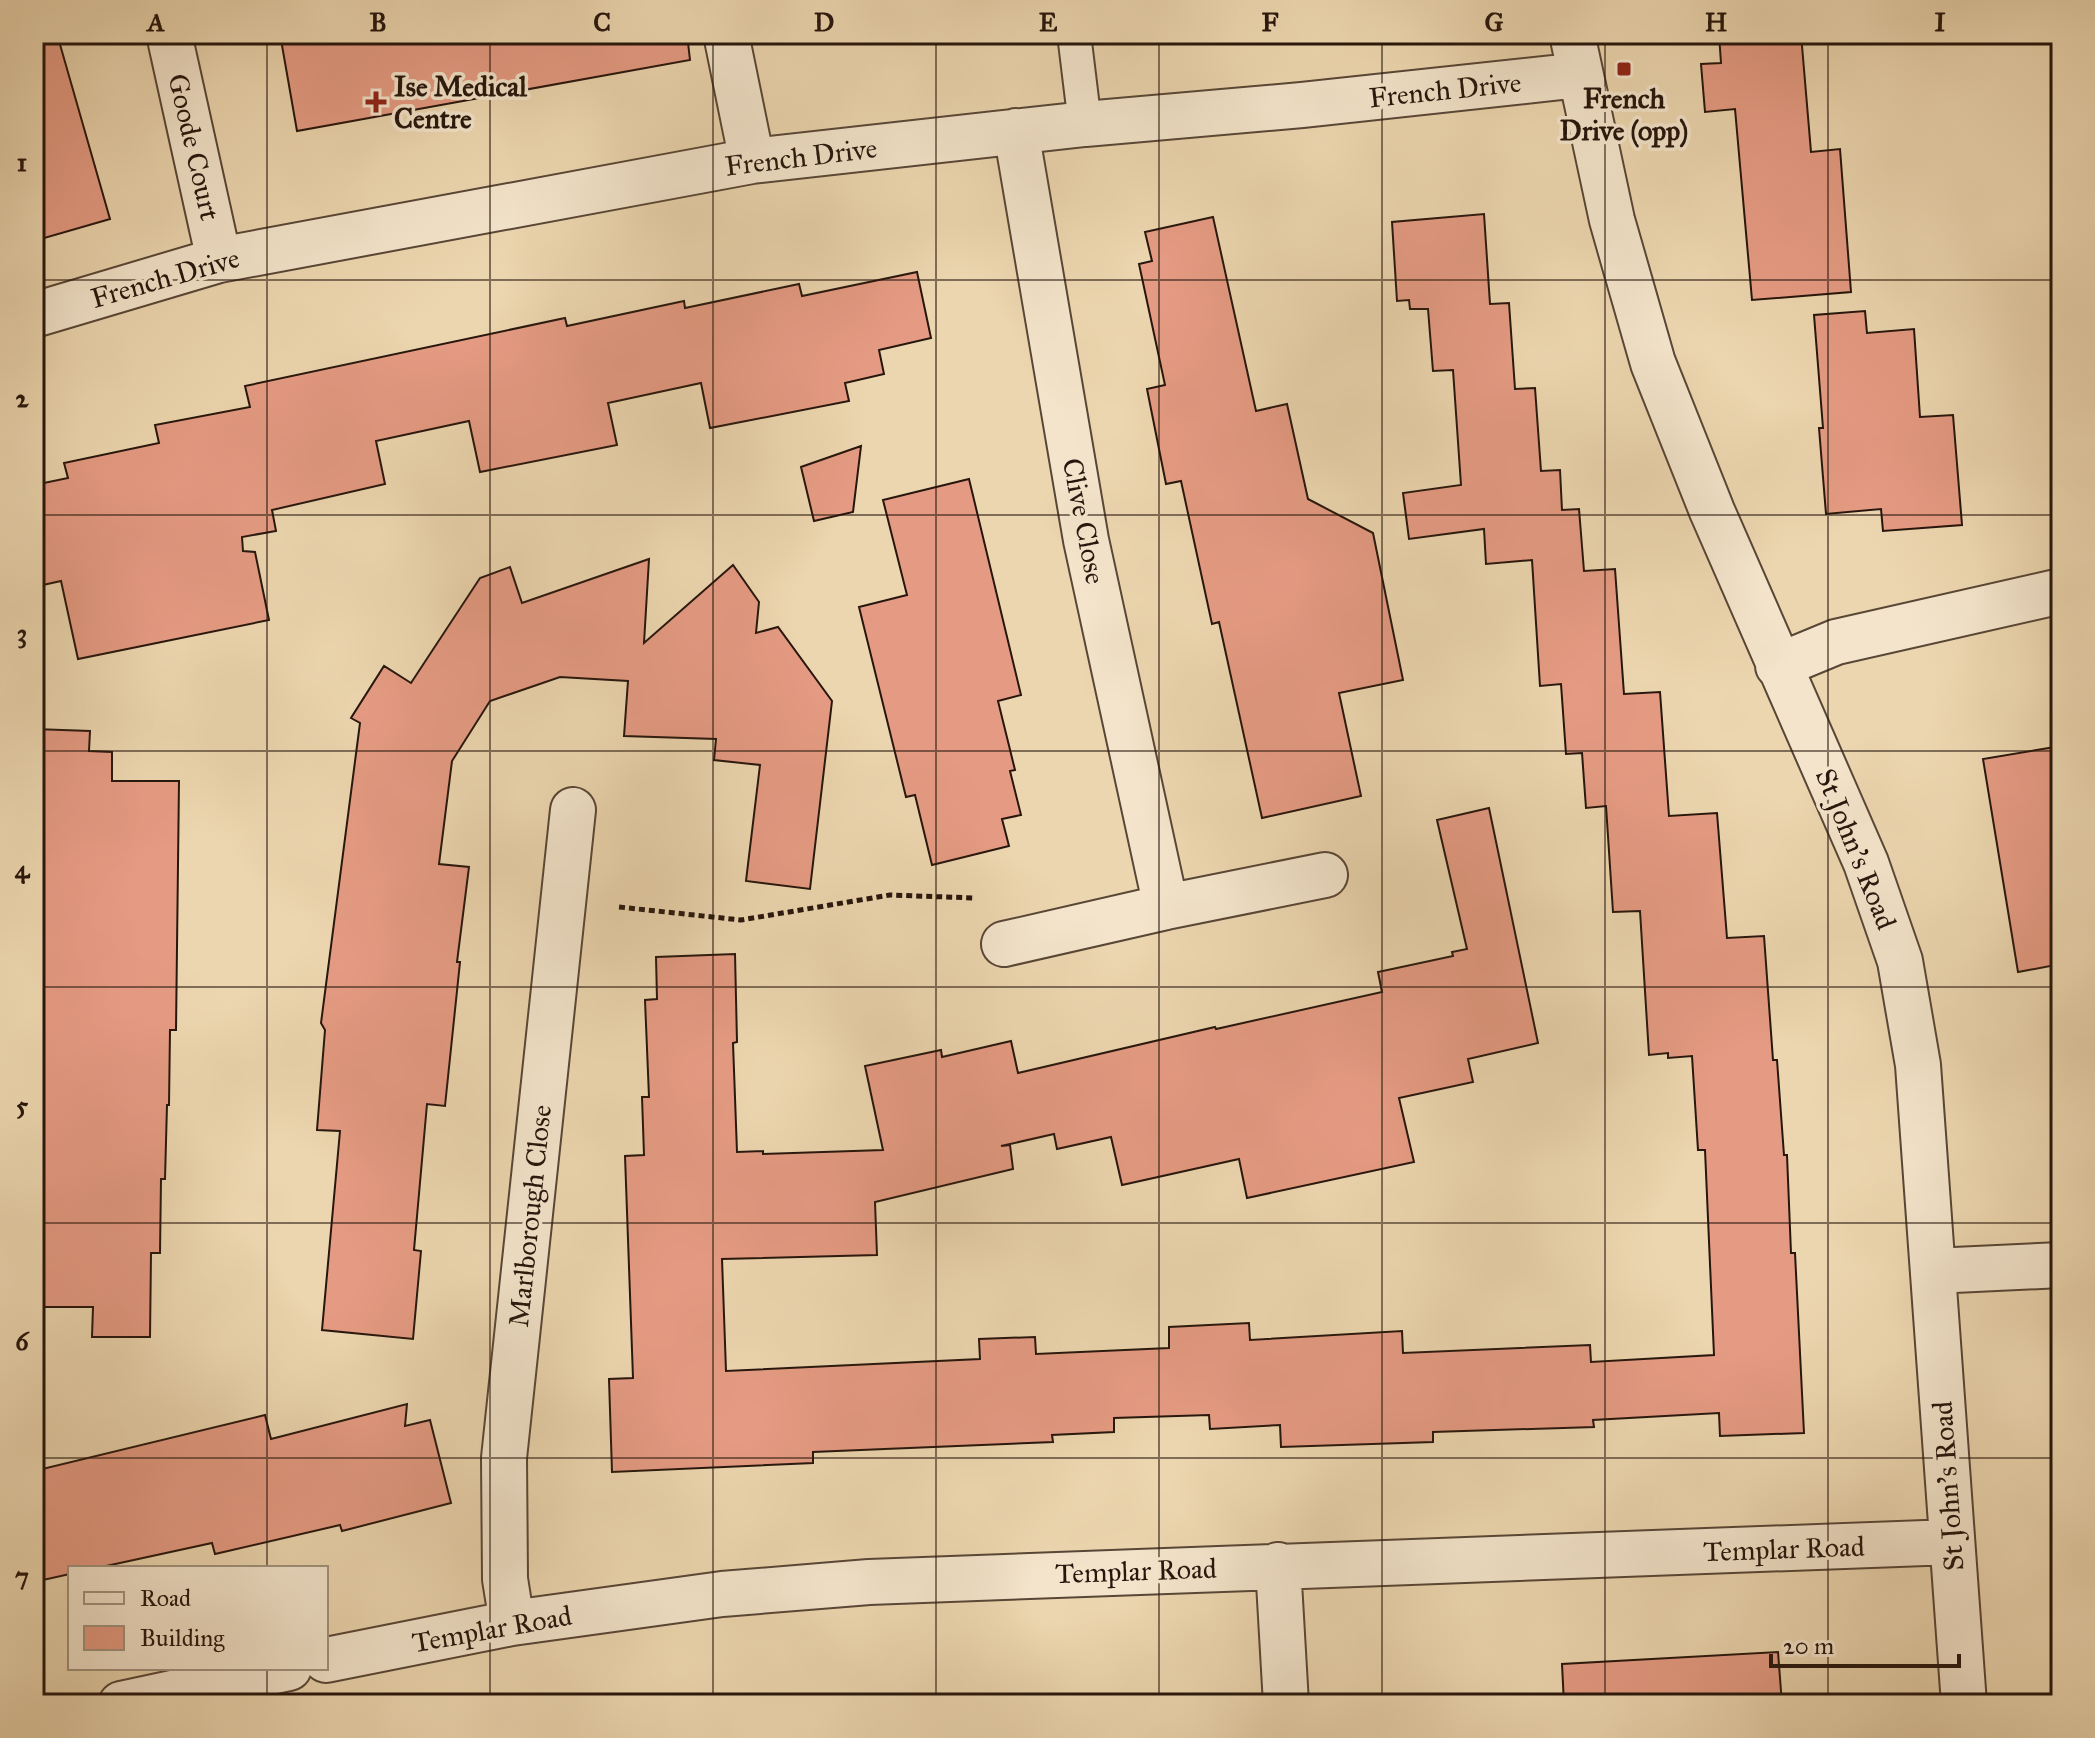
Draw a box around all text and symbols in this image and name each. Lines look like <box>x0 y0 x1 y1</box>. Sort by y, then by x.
text: A <box>145 6 165 38</box>
text: B <box>369 6 387 38</box>
text: C <box>593 6 611 38</box>
text: D <box>814 6 834 38</box>
text: E <box>1039 6 1058 38</box>
text: F <box>1262 6 1279 38</box>
text: G <box>1484 6 1504 38</box>
text: H <box>1705 6 1728 38</box>
text: I <box>1934 6 1946 38</box>
marker: French Drive (opp) <box>1615 60 1633 78</box>
street label: French Drive <box>1367 65 1523 115</box>
place label: Ise Medical Centre <box>394 69 527 136</box>
street label: Goode Court <box>160 70 228 224</box>
place label: French Drive (opp) <box>1560 81 1688 148</box>
marker: Ise Medical Centre <box>365 91 387 113</box>
street label: French Drive <box>723 130 879 184</box>
text: 1 <box>17 146 27 178</box>
street label: French Drive <box>87 240 243 316</box>
text: 2 <box>16 382 30 414</box>
street label: Clive Close <box>1055 455 1113 587</box>
text: 3 <box>17 617 27 649</box>
street label: St John's Road <box>1808 763 1904 935</box>
text: 4 <box>15 853 31 885</box>
text: 5 <box>16 1089 29 1121</box>
street label: Marlborough Close <box>501 1103 559 1329</box>
text: 6 <box>15 1325 30 1357</box>
street label: St John's Road <box>1925 1400 1971 1572</box>
street label: Templar Road <box>1703 1529 1865 1569</box>
street label: Templar Road <box>1055 1551 1217 1591</box>
text: 7 <box>15 1560 29 1592</box>
legend <box>68 1566 328 1670</box>
text: Road <box>140 1583 191 1613</box>
street label: Templar Road <box>409 1598 575 1660</box>
scale bar <box>1771 1618 1959 1668</box>
text: Building <box>140 1623 225 1653</box>
text: 20 m <box>1783 1631 1834 1661</box>

